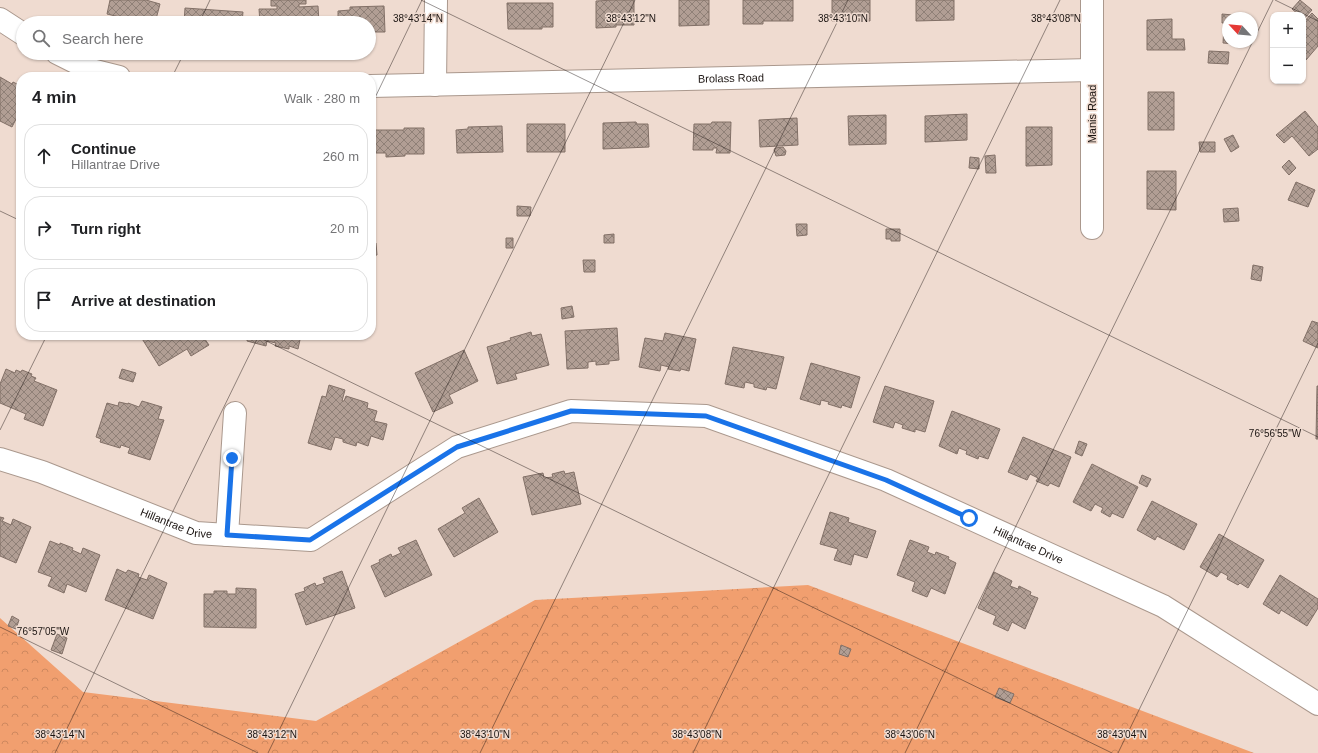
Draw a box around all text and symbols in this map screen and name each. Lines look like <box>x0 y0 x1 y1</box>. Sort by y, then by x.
north arrow <box>1222 12 1258 48</box>
map controls <box>1270 12 1306 84</box>
button: + <box>1270 12 1306 48</box>
text: 38°43'14"N <box>393 13 443 24</box>
text: 38°43'12"N <box>606 13 656 24</box>
text: 38°43'10"N <box>818 13 868 24</box>
text: 38°43'08"N <box>1031 13 1081 24</box>
search box <box>16 16 376 60</box>
icon: search <box>30 27 52 49</box>
text: Search here <box>62 30 144 47</box>
button: − <box>1270 48 1306 84</box>
street label: Brolass Road <box>698 71 764 85</box>
street label: Manis Road <box>1086 85 1098 143</box>
text: 4 min <box>32 88 76 107</box>
text: Walk · 280 m <box>284 91 360 106</box>
text: Continue <box>71 140 136 157</box>
icon: ahead <box>33 145 55 167</box>
text: 260 m <box>323 149 359 164</box>
text: Hillantrae Drive <box>71 157 160 172</box>
icon: right <box>33 217 55 239</box>
text: Turn right <box>71 220 141 237</box>
text: 20 m <box>330 221 359 236</box>
icon: arrive <box>33 289 55 311</box>
text: Arrive at destination <box>71 292 216 309</box>
text: 76°56'55"W <box>1249 428 1302 439</box>
route end <box>223 449 241 467</box>
street label: Hillantrae Drive <box>139 506 212 540</box>
route start <box>960 509 978 527</box>
street label: Hillantrae Drive <box>992 524 1065 566</box>
text: 76°57'05"W <box>17 626 70 637</box>
text: 38°43'14"N <box>35 729 85 740</box>
text: 38°43'12"N <box>247 729 297 740</box>
text: 38°43'10"N <box>460 729 510 740</box>
text: 38°43'08"N <box>672 729 722 740</box>
text: 38°43'06"N <box>885 729 935 740</box>
text: 38°43'04"N <box>1097 729 1147 740</box>

